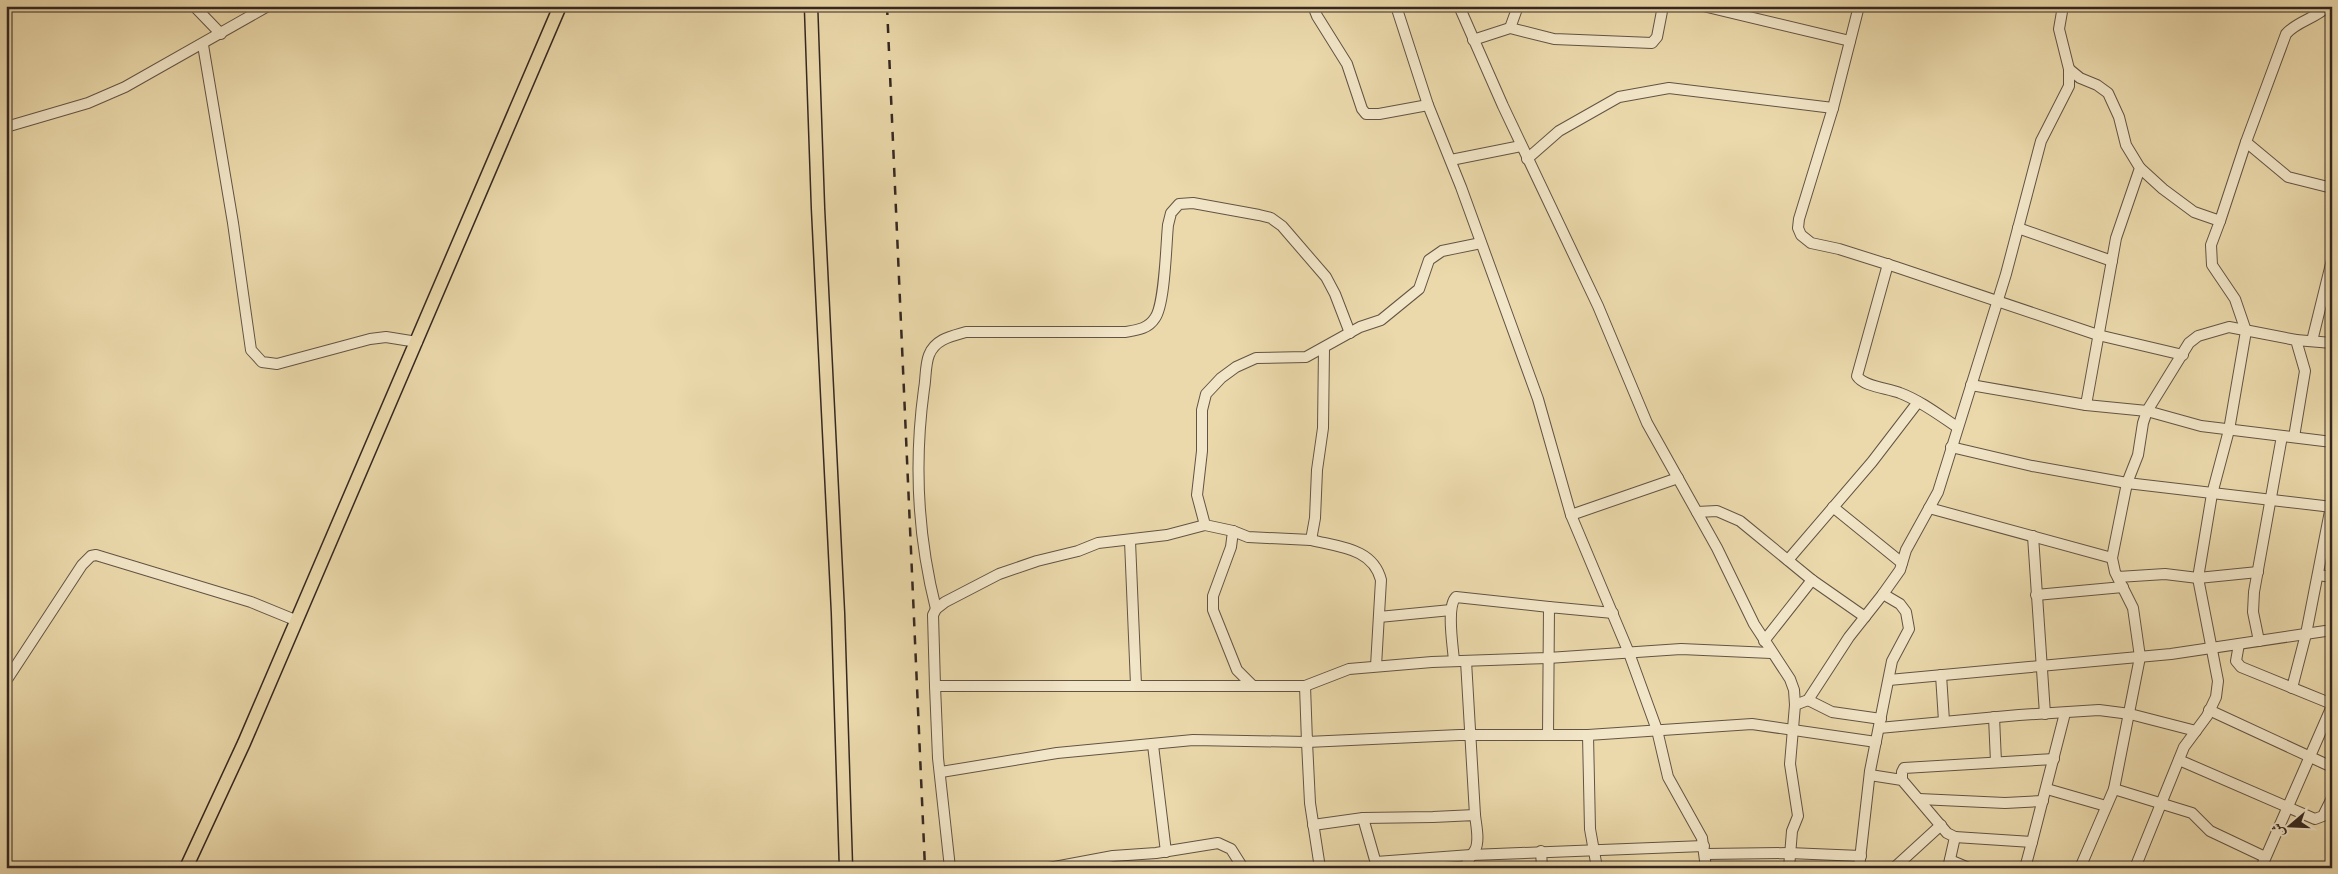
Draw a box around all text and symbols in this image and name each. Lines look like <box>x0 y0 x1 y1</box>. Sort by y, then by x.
north arrow <box>2266 802 2316 852</box>
text: ش <box>2267 821 2288 840</box>

